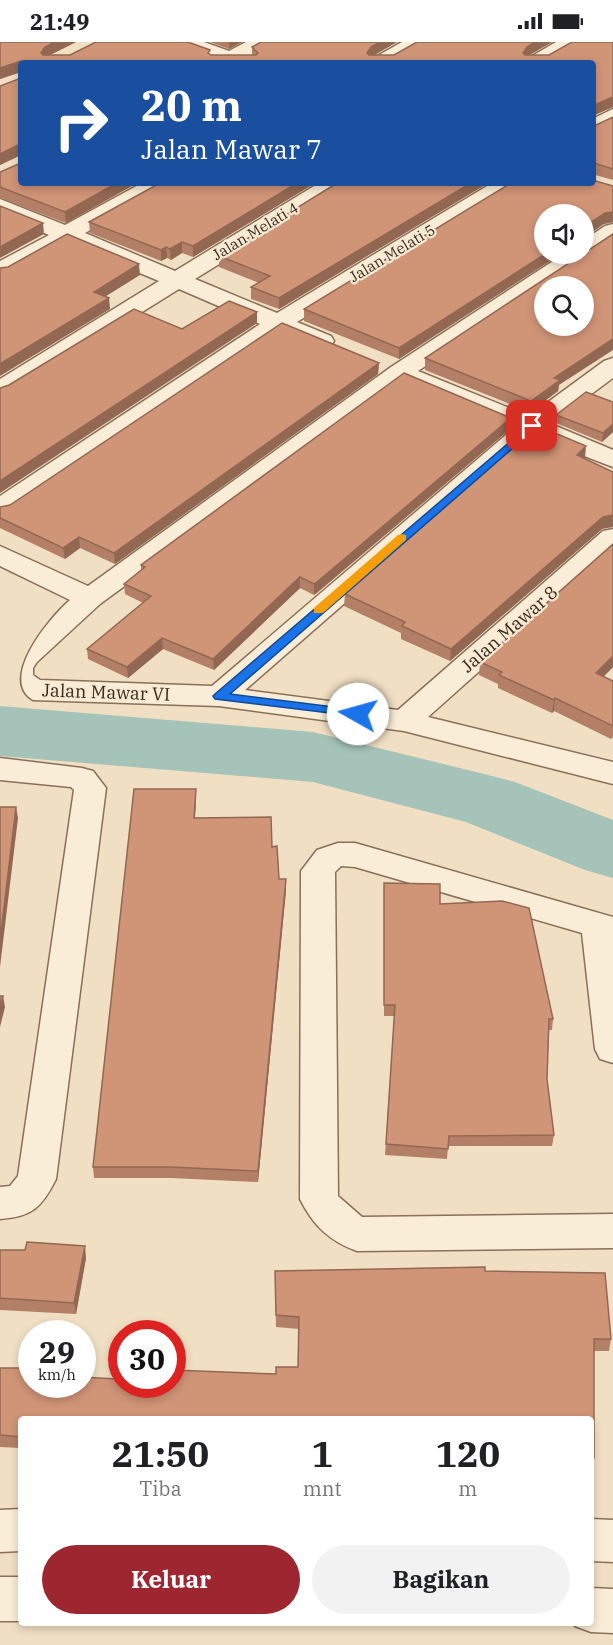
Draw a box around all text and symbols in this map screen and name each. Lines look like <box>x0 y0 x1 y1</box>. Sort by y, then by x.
text: 21:49 <box>30 7 89 36</box>
text: 20 m <box>141 78 242 133</box>
icon: right <box>42 84 120 162</box>
text: Jalan Mawar 7 <box>141 131 322 166</box>
street label: Jalan Melati 4 <box>209 198 301 264</box>
map controls <box>534 204 594 336</box>
button: sound <box>534 204 594 264</box>
street label: Jalan Melati 5 <box>346 220 438 286</box>
button: search <box>534 276 594 336</box>
pin <box>506 400 557 451</box>
icon: arrive <box>515 409 548 442</box>
street label: Jalan Mawar 8 <box>456 581 562 677</box>
street label: Jalan Mawar VI <box>42 678 170 706</box>
position arrow <box>326 682 390 746</box>
speed limit sign: 30 <box>108 1320 186 1398</box>
text: 29 <box>39 1332 75 1371</box>
text: km/h <box>38 1365 76 1384</box>
text: 21:50 <box>112 1430 209 1477</box>
text: 1 <box>311 1430 333 1477</box>
text: 120 <box>435 1430 500 1477</box>
text: Tiba <box>139 1475 182 1502</box>
text: mnt <box>303 1475 342 1502</box>
text: m <box>458 1475 477 1502</box>
button: Keluar <box>42 1545 300 1614</box>
button: Bagikan <box>312 1545 570 1614</box>

